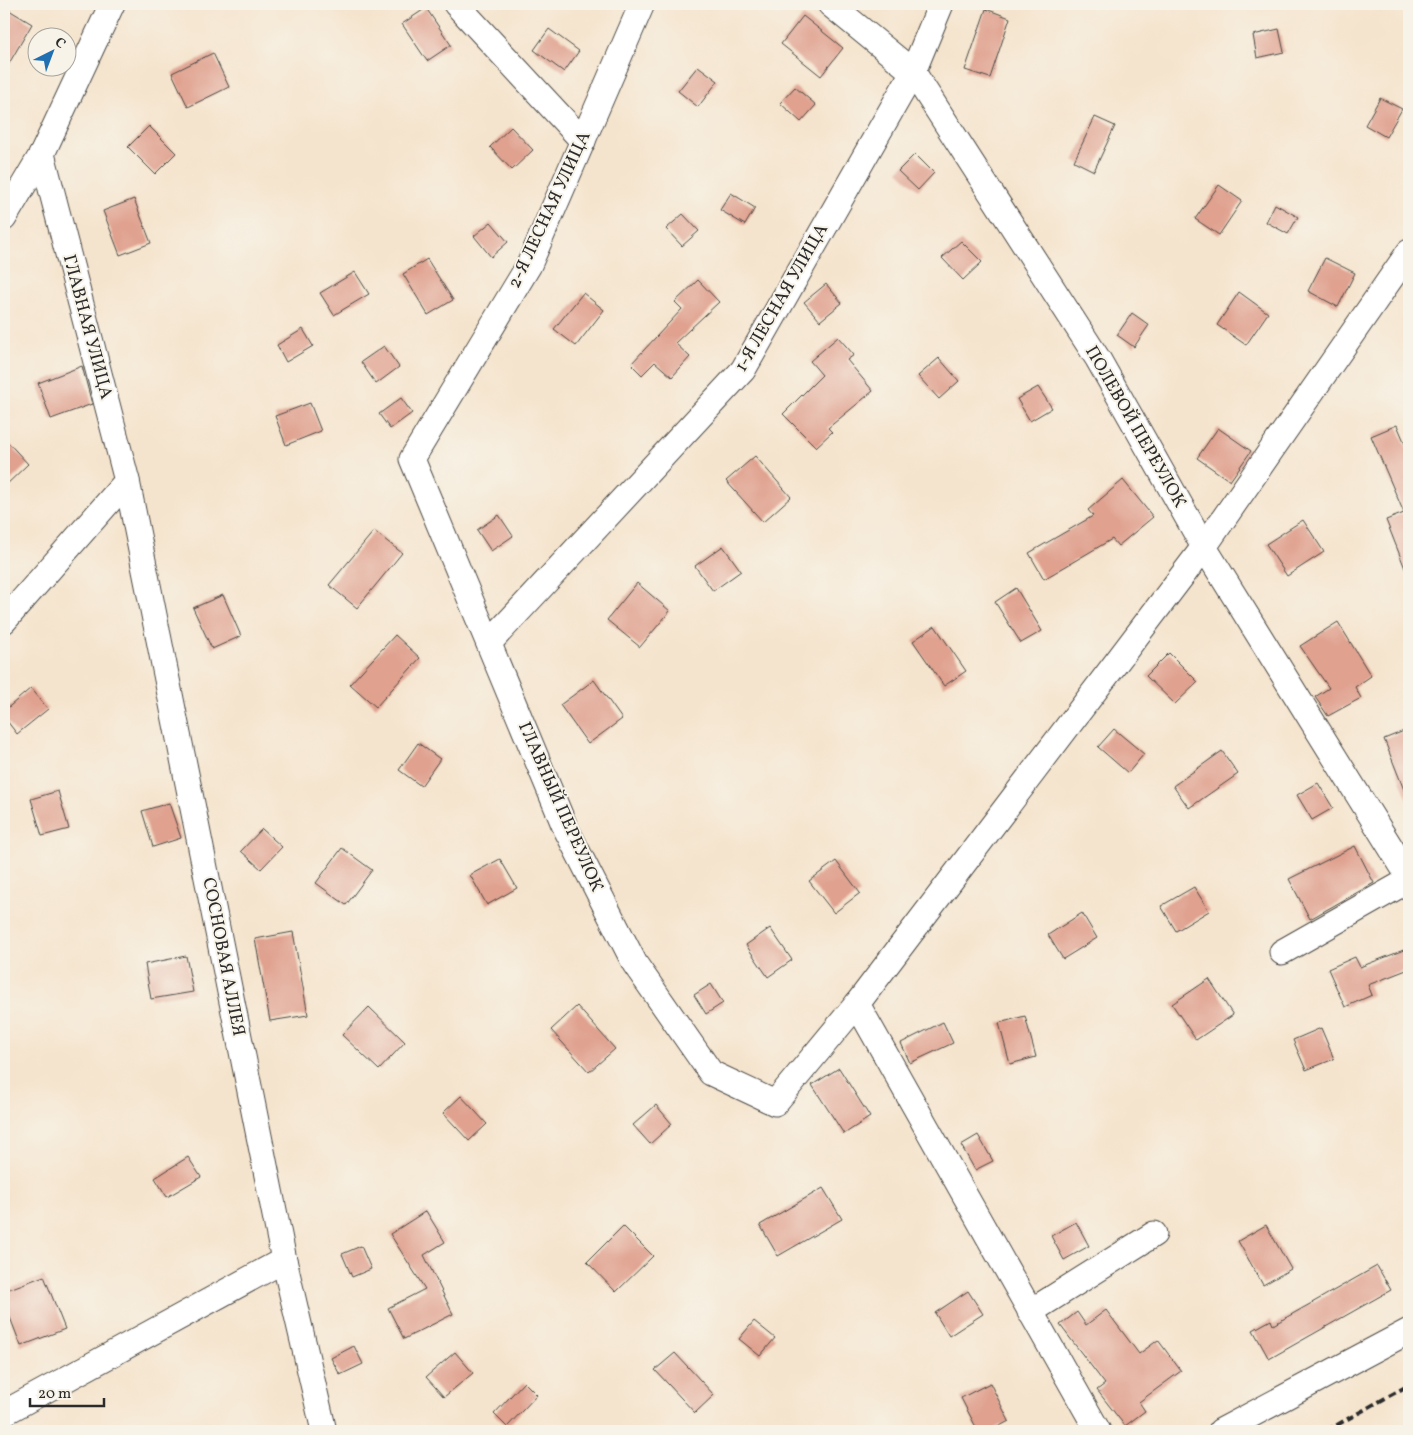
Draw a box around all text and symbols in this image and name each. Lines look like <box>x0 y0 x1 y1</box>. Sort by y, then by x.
north arrow <box>28 28 78 78</box>
text: С <box>50 33 69 54</box>
street label: 2-Я ЛЕСНАЯ УЛИЦА <box>503 127 598 293</box>
street label: 1-Я ЛЕСНАЯ УЛИЦА <box>729 219 835 377</box>
street label: ГЛАВНАЯ УЛИЦА <box>56 252 118 402</box>
street label: ПОЛЕВОЙ ПЕРЕУЛОК <box>1078 341 1192 513</box>
street label: ГЛАВНЫЙ ПЕРЕУЛОК <box>511 718 609 896</box>
street label: СОСНОВАЯ АЛЛЕЯ <box>195 876 251 1038</box>
scale bar <box>30 1375 104 1407</box>
text: 20 m <box>38 1384 71 1405</box>

